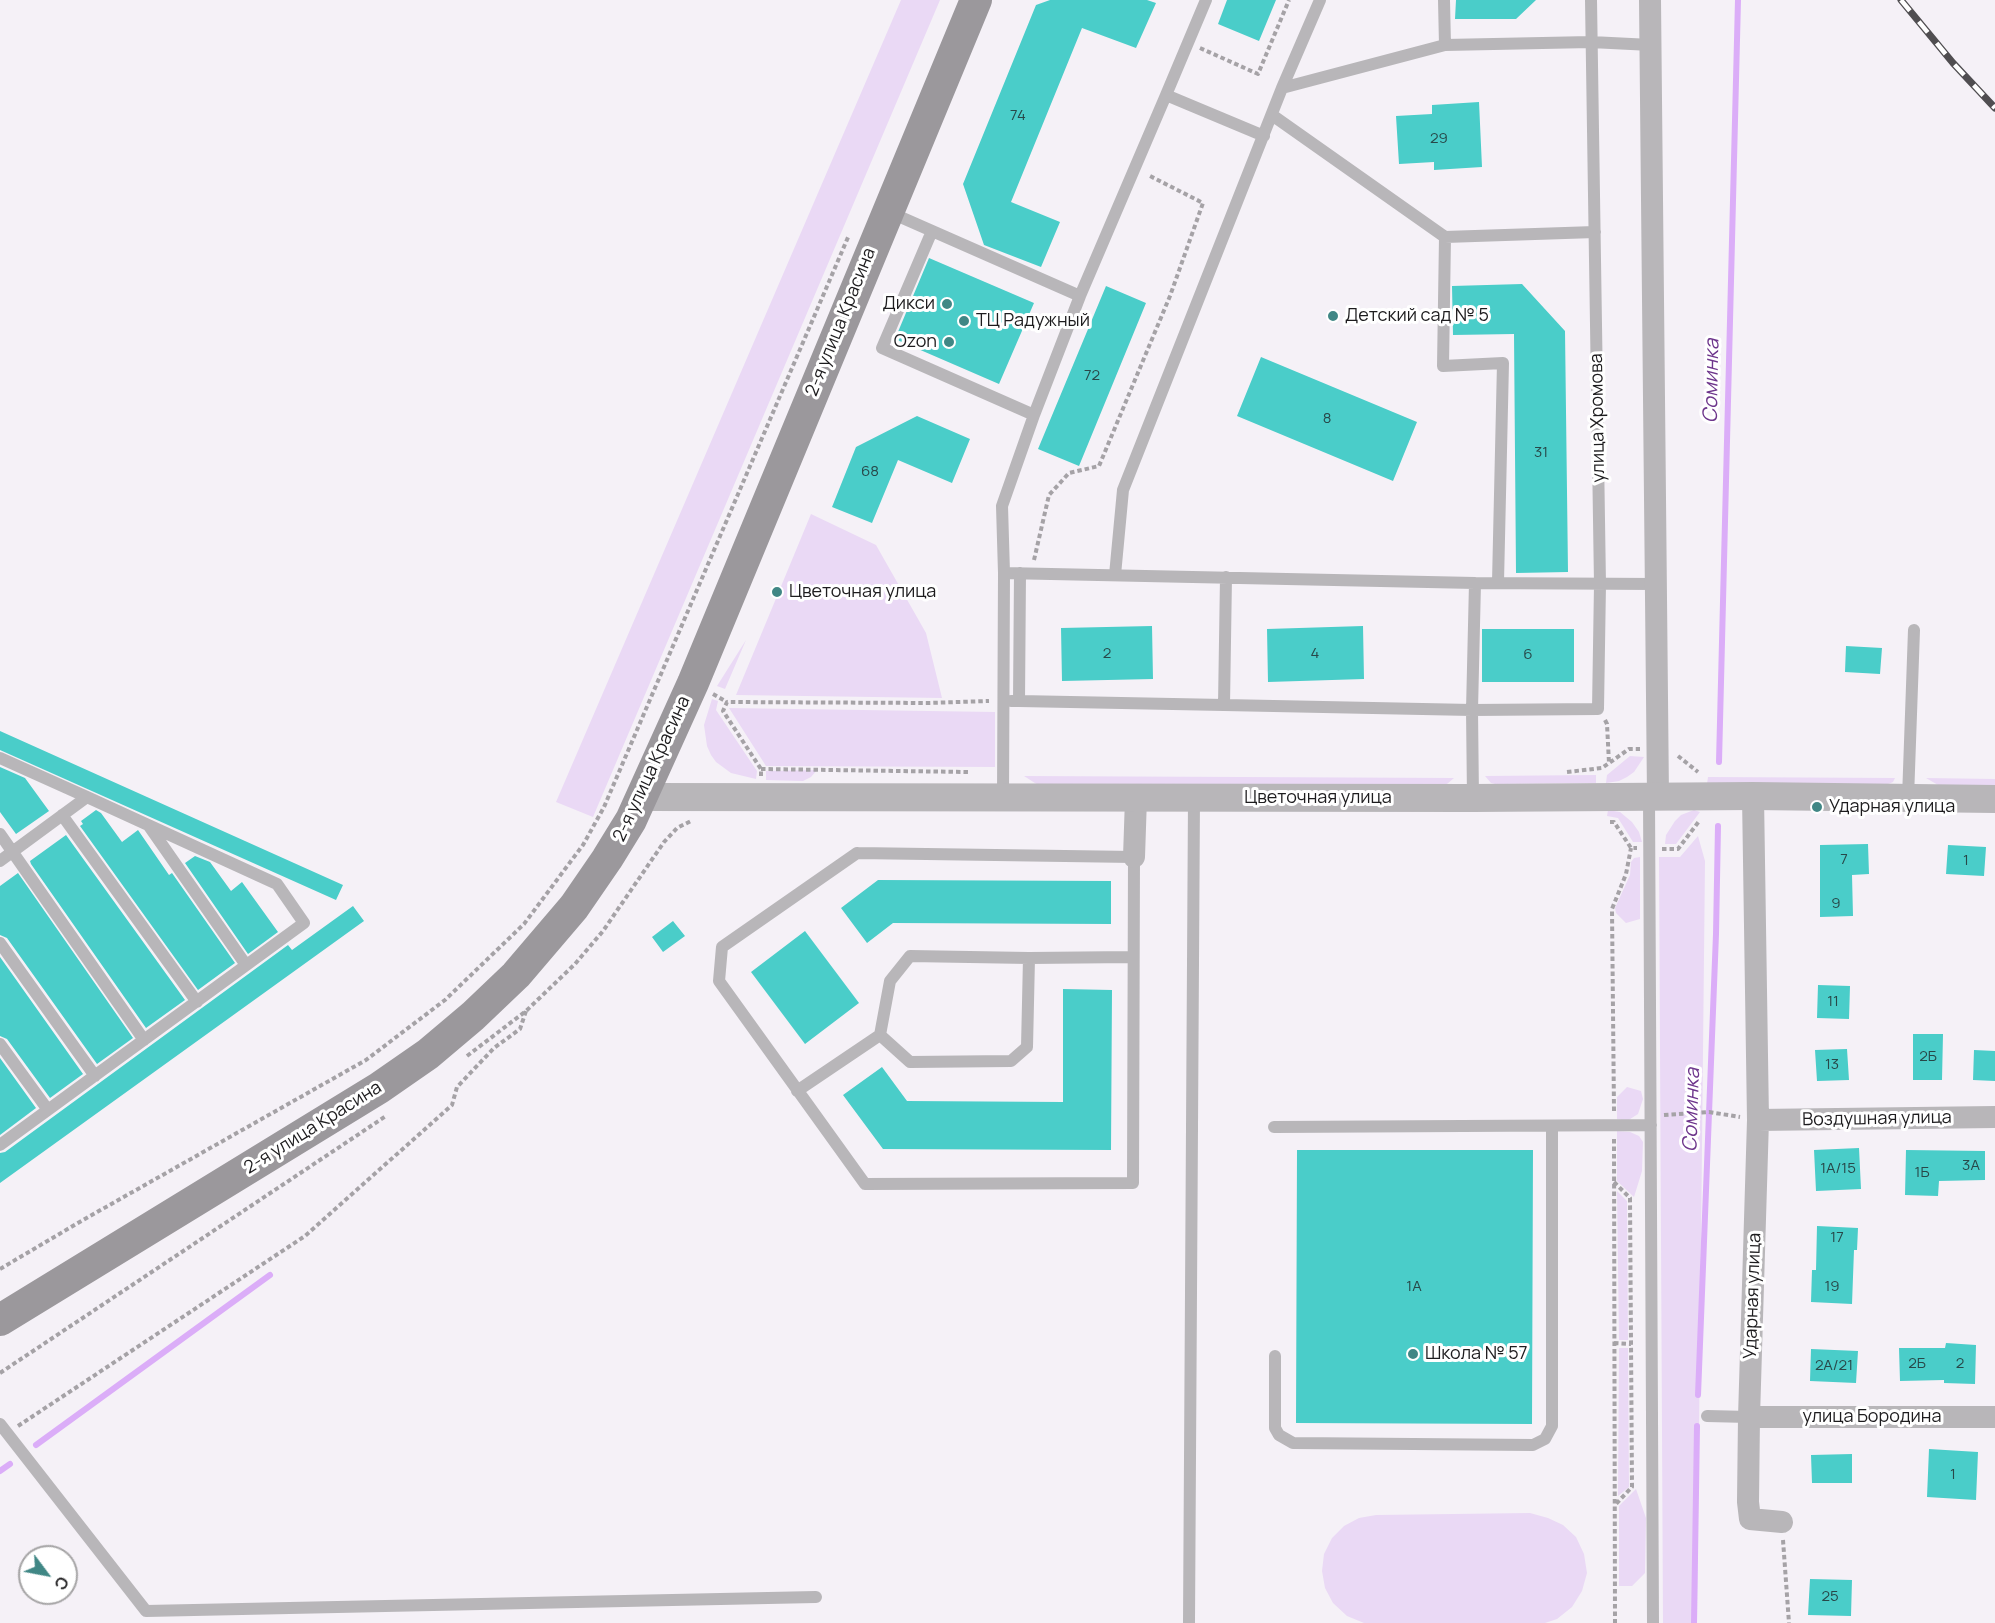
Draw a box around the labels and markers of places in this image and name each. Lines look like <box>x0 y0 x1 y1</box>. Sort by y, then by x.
place label: Дикси <box>883 293 935 315</box>
marker: Дикси <box>940 297 954 311</box>
place label: Детский сад № 5 <box>1345 305 1489 327</box>
marker: Детский сад № 5 <box>1326 309 1340 323</box>
place label: ТЦ Радужный <box>976 310 1090 332</box>
marker: ТЦ Радужный <box>957 314 971 328</box>
place label: Ozon <box>894 331 937 353</box>
marker: Ozon <box>942 335 956 349</box>
place label: Цветочная улица <box>789 581 936 603</box>
marker: Цветочная улица <box>770 585 784 599</box>
place label: Ударная улица <box>1829 796 1955 818</box>
marker: Ударная улица <box>1810 800 1824 814</box>
place label: Школа № 57 <box>1425 1343 1528 1365</box>
marker: Школа № 57 <box>1406 1347 1420 1361</box>

